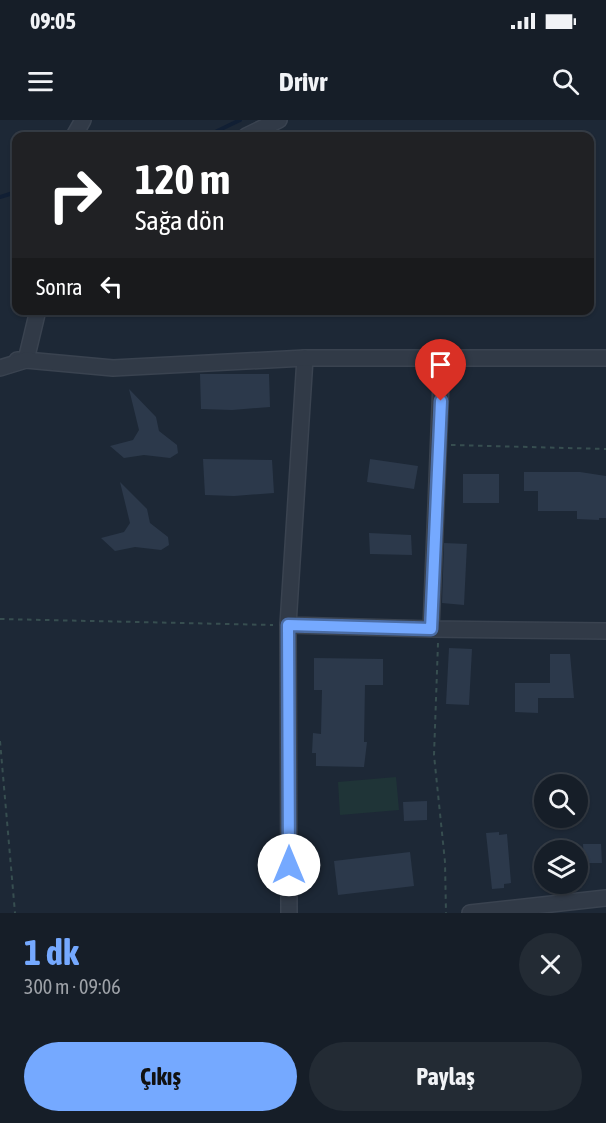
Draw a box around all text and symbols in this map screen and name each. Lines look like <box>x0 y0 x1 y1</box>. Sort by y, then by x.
text: 09:05 <box>30 8 76 34</box>
icon: menu <box>24 65 57 98</box>
icon: search <box>549 65 582 98</box>
text: Drivr <box>279 66 327 97</box>
text: 120 m <box>135 155 230 203</box>
icon: right <box>36 156 114 234</box>
text: Sağa dön <box>135 205 225 236</box>
icon: left <box>95 270 128 303</box>
text: Sonra <box>36 274 83 300</box>
pin <box>415 339 466 401</box>
icon: arrive <box>424 348 457 381</box>
map controls <box>534 774 588 894</box>
button: search <box>534 774 588 828</box>
position arrow <box>257 833 321 897</box>
button: layers <box>534 840 588 894</box>
text: 1 dk <box>24 931 79 973</box>
button: close <box>519 933 582 996</box>
text: 300 m · 09:06 <box>24 975 121 998</box>
button: Çıkış <box>24 1042 297 1111</box>
button: Paylaş <box>309 1042 582 1111</box>

